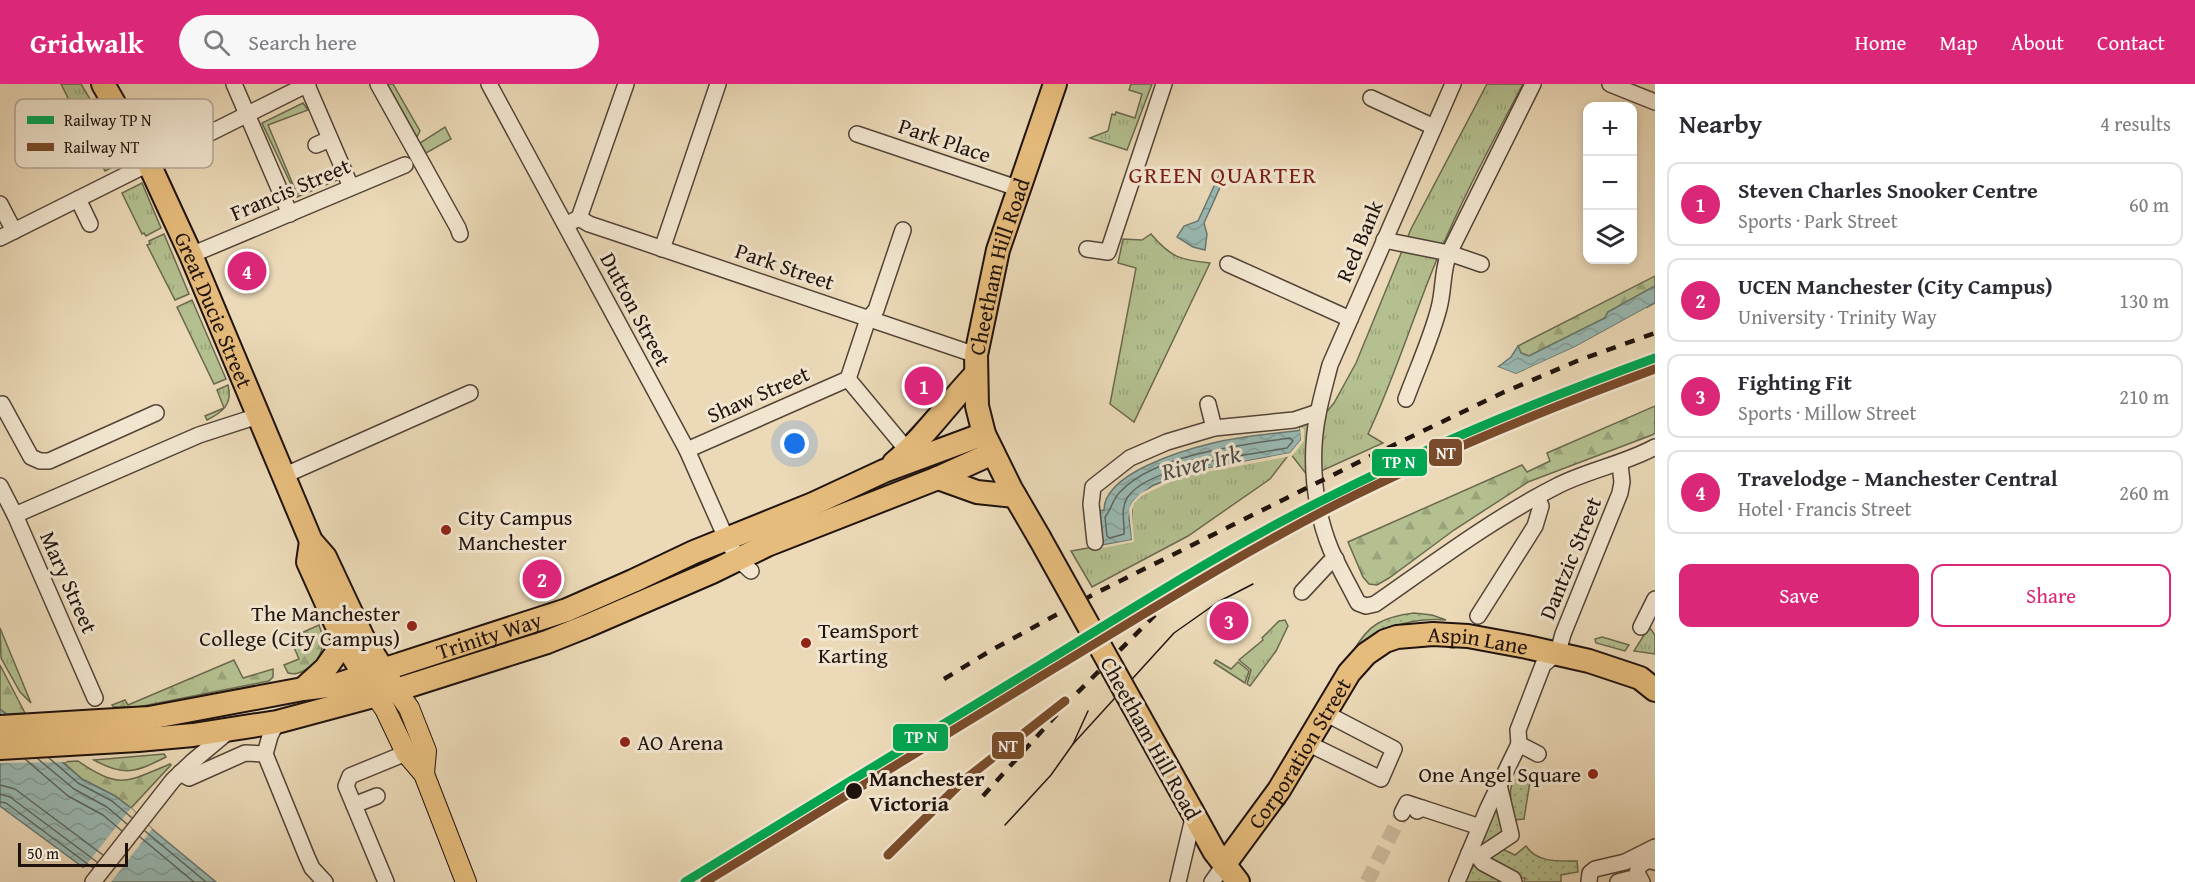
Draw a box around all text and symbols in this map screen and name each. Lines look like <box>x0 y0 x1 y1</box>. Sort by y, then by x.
search box <box>179 15 599 69</box>
text: Gridwalk <box>30 22 143 63</box>
icon: search <box>200 26 233 59</box>
text: Search here <box>248 26 357 58</box>
text: Home <box>1855 27 1906 58</box>
text: Map <box>1939 27 1978 58</box>
text: About <box>2011 27 2064 58</box>
text: Contact <box>2097 27 2165 58</box>
legend <box>15 99 213 168</box>
map controls <box>1583 102 1637 264</box>
button: + <box>1583 102 1637 156</box>
text: Nearby <box>1679 104 1762 143</box>
text: Railway TP N <box>64 108 152 132</box>
street label: Park Place <box>895 109 995 171</box>
text: 4 results <box>2100 109 2171 138</box>
text: Railway NT <box>64 135 139 159</box>
street label: Francis Street <box>225 149 355 229</box>
button: − <box>1583 156 1637 210</box>
district label: GREEN QUARTER <box>1128 157 1318 192</box>
street label: Cheetham Hill Road <box>960 173 1038 358</box>
text: Steven Charles Snooker Centre <box>1738 174 2038 206</box>
text: 1 <box>1695 190 1706 219</box>
text: 60 m <box>2129 190 2169 219</box>
street label: Red Bank <box>1327 194 1391 287</box>
text: Sports · Park Street <box>1738 206 1898 235</box>
button: layers <box>1583 210 1637 264</box>
street label: Great Ducie Street <box>166 226 261 393</box>
street label: Park Street <box>731 234 839 298</box>
street label: Dutton Street <box>593 246 680 372</box>
pin: 4 <box>228 248 266 294</box>
text: UCEN Manchester (City Campus) <box>1738 270 2053 302</box>
text: 2 <box>1695 286 1706 315</box>
text: 130 m <box>2119 286 2169 315</box>
text: University · Trinity Way <box>1738 302 1937 331</box>
street label: Shaw Street <box>702 357 815 431</box>
pin: 1 <box>904 364 944 408</box>
text: Fighting Fit <box>1738 366 1852 398</box>
text: 3 <box>1695 382 1706 411</box>
text: 210 m <box>2119 382 2169 411</box>
text: Sports · Millow Street <box>1738 398 1916 427</box>
your location <box>780 429 809 458</box>
water label: River Irk <box>1157 436 1244 489</box>
line badge: NT <box>1428 438 1463 467</box>
text: NT <box>1436 441 1457 465</box>
line badge: TP N <box>1371 448 1428 477</box>
text: TP N <box>1383 450 1416 474</box>
text: Travelodge - Manchester Central <box>1738 462 2057 494</box>
text: 4 <box>1695 478 1706 507</box>
text: 260 m <box>2119 478 2169 507</box>
street label: Dantzic Street <box>1531 492 1609 624</box>
text: Hotel · Francis Street <box>1738 494 1912 523</box>
place label: City Campus Manchester <box>458 501 573 558</box>
marker: City Campus Manchester <box>439 523 453 537</box>
street label: Mary Street <box>32 526 106 638</box>
pin: 2 <box>522 556 562 602</box>
button: Save <box>1679 564 1919 627</box>
button: Share <box>1931 564 2171 627</box>
place label: The Manchester College (City Campus) <box>199 597 400 654</box>
pin: 3 <box>1210 598 1248 644</box>
street label: Trinity Way <box>432 603 546 667</box>
place label: TeamSport Karting <box>818 614 919 671</box>
street label: Aspin Lane <box>1427 618 1531 663</box>
marker: The Manchester College (City Campus) <box>405 619 419 633</box>
marker: TeamSport Karting <box>799 636 813 650</box>
street label: Cheetham Hill Road <box>1093 651 1209 826</box>
street label: Corporation Street <box>1240 671 1359 835</box>
line badge: TP N <box>892 723 949 752</box>
text: TP N <box>905 725 938 749</box>
place label: AO Arena <box>637 726 724 758</box>
line badge: NT <box>991 731 1025 760</box>
text: NT <box>998 734 1019 758</box>
marker: AO Arena <box>618 735 632 749</box>
place label: One Angel Square <box>1418 758 1581 790</box>
place label: Manchester Victoria <box>869 762 985 819</box>
marker: One Angel Square <box>1586 767 1600 781</box>
marker: Manchester Victoria <box>844 781 864 801</box>
scale bar <box>18 840 128 868</box>
text: 50 m <box>27 841 59 865</box>

